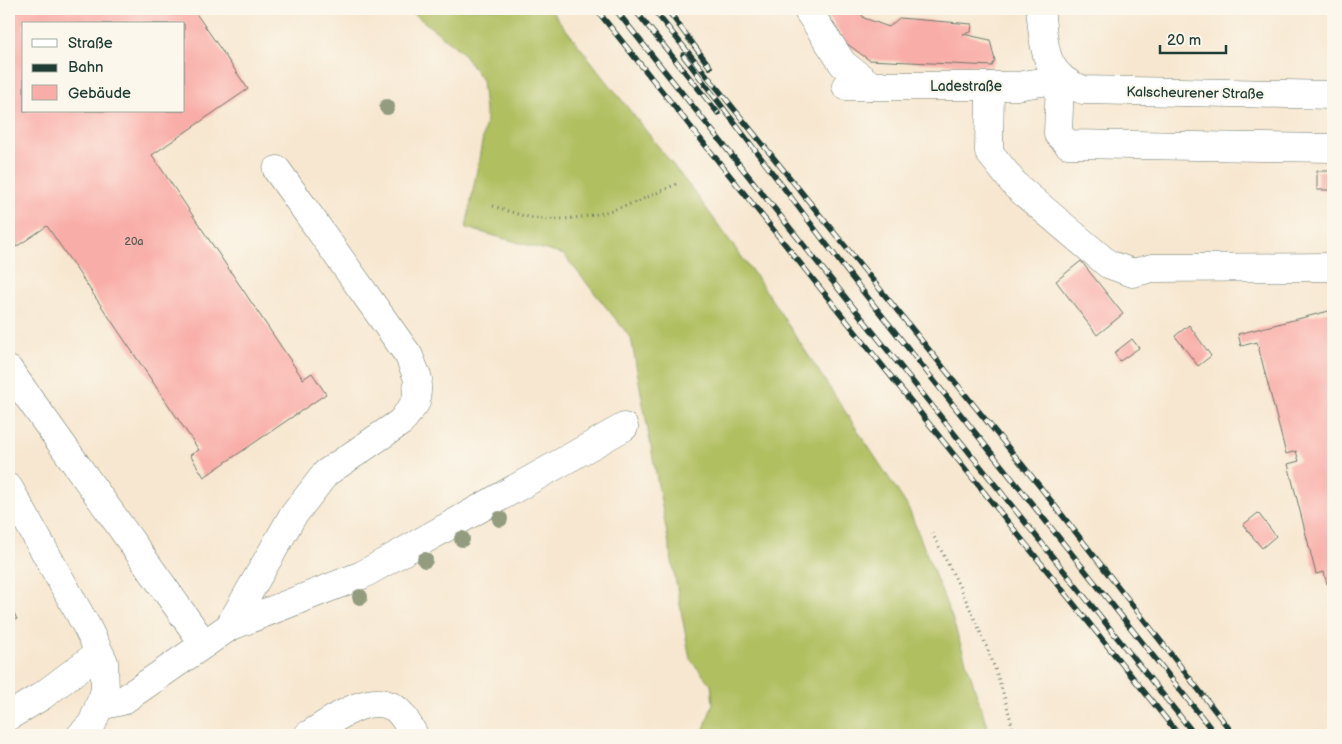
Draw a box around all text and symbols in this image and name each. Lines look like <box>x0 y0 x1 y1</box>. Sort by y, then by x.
legend <box>22 22 185 112</box>
scale bar <box>1160 22 1226 54</box>
text: 20 m <box>1167 31 1201 50</box>
text: Straße <box>68 34 113 53</box>
text: Bahn <box>68 58 104 77</box>
street label: Ladestraße <box>930 78 1002 95</box>
street label: Kalscheurener Straße <box>1126 83 1264 103</box>
text: Gebäude <box>68 84 131 103</box>
house number: 20a <box>124 235 144 248</box>

